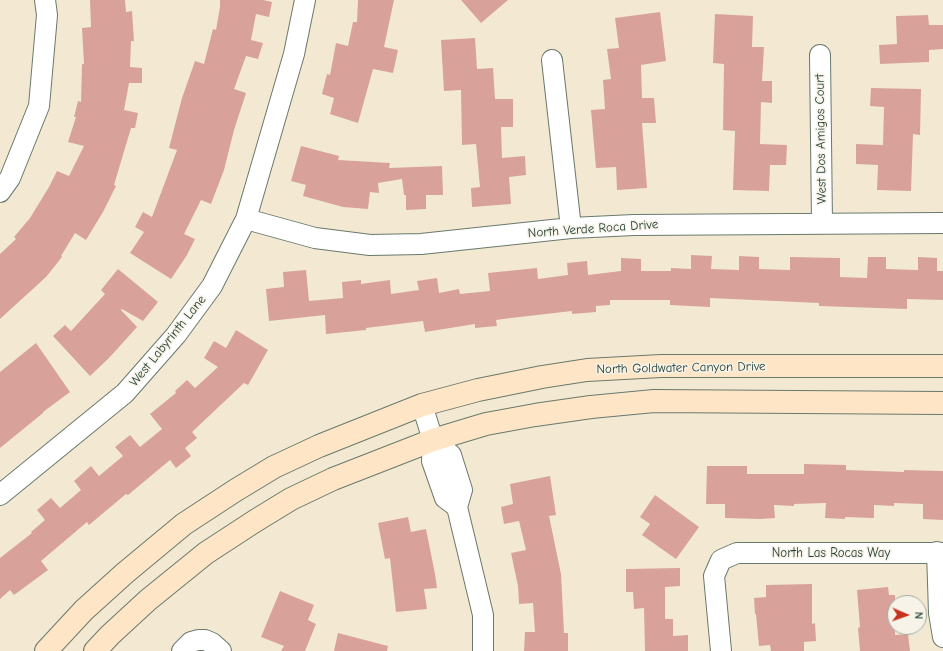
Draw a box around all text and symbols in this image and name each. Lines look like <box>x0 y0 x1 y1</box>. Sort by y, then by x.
street label: West Dos Amigos Court <box>812 74 830 204</box>
street label: North Verde Roca Drive <box>527 217 659 241</box>
street label: West Labyrinth Lane <box>126 292 210 390</box>
street label: North Goldwater Canyon Drive <box>596 359 766 377</box>
street label: North Las Rocas Way <box>772 545 890 561</box>
north arrow <box>887 595 927 635</box>
text: N <box>912 612 925 619</box>

